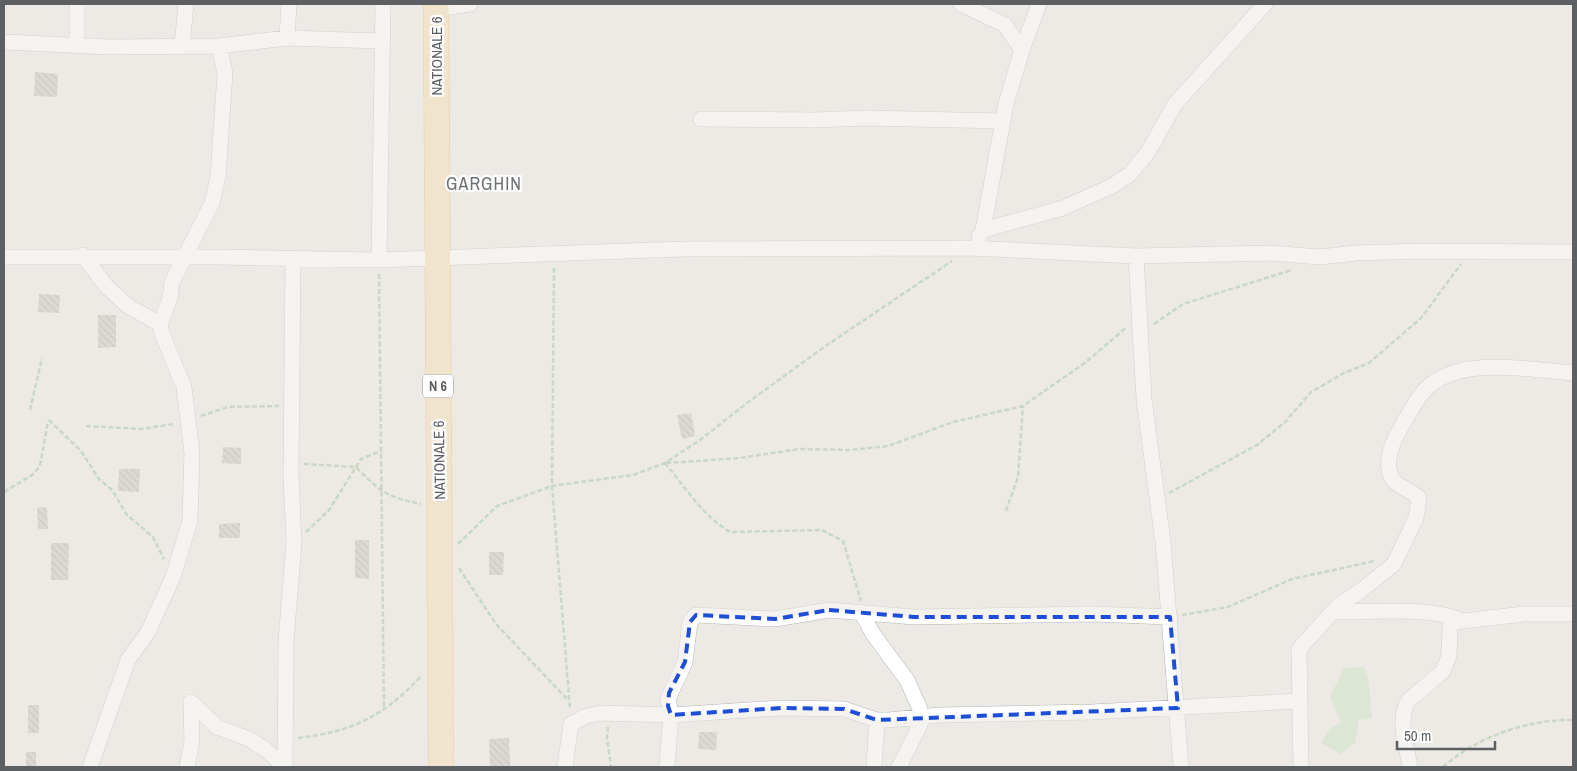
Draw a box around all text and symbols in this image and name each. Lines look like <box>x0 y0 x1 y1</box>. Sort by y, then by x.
street label: NATIONALE 6 <box>426 16 447 96</box>
district label: GARGHIN <box>446 171 522 196</box>
road number: N 6 <box>423 374 453 398</box>
street label: NATIONALE 6 <box>428 420 450 500</box>
scale bar <box>1397 718 1494 750</box>
text: 50 m <box>1404 725 1431 746</box>

